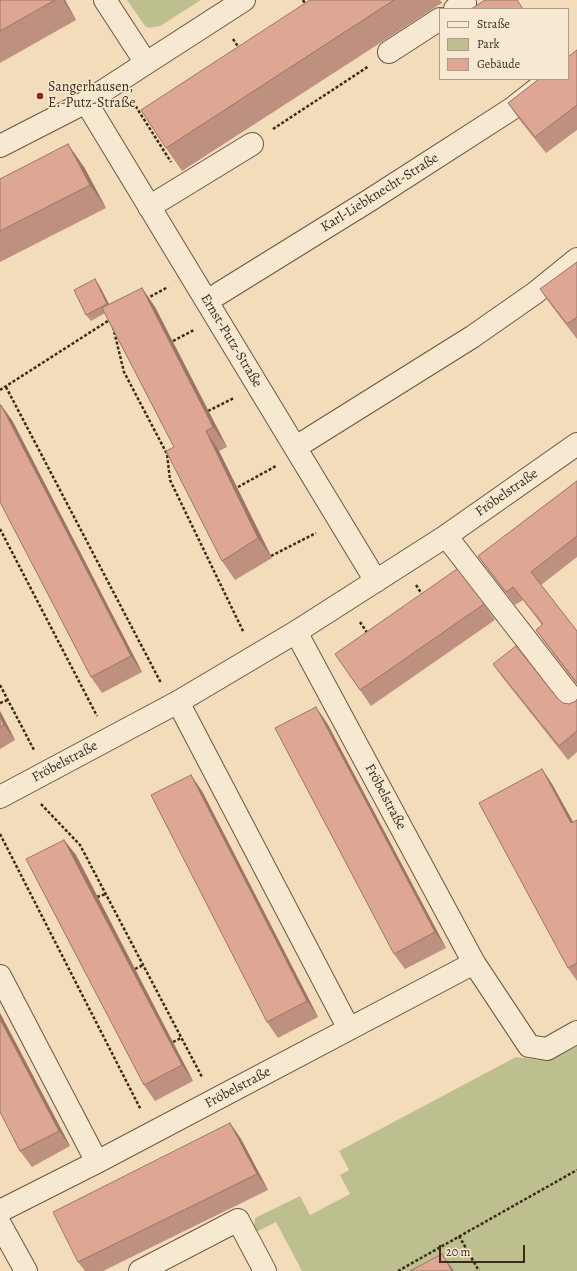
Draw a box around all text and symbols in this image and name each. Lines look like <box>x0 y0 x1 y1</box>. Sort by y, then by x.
legend <box>439 8 569 80</box>
text: Straße <box>477 16 510 32</box>
text: Park <box>477 36 500 52</box>
text: Gebäude <box>477 56 520 72</box>
place label: Sangerhausen, E.-Putz-Straße <box>48 80 135 112</box>
marker: Sangerhausen, E.-Putz-Straße <box>35 91 45 101</box>
street label: Karl-Liebknecht-Straße <box>318 150 442 236</box>
street label: Ernst-Putz-Straße <box>196 291 266 391</box>
street label: Fröbelstraße <box>473 465 541 521</box>
street label: Fröbelstraße <box>29 738 101 786</box>
street label: Fröbelstraße <box>361 761 409 833</box>
street label: Fröbelstraße <box>202 1064 274 1112</box>
scale bar <box>441 1237 527 1263</box>
text: 20 m <box>446 1244 470 1260</box>

